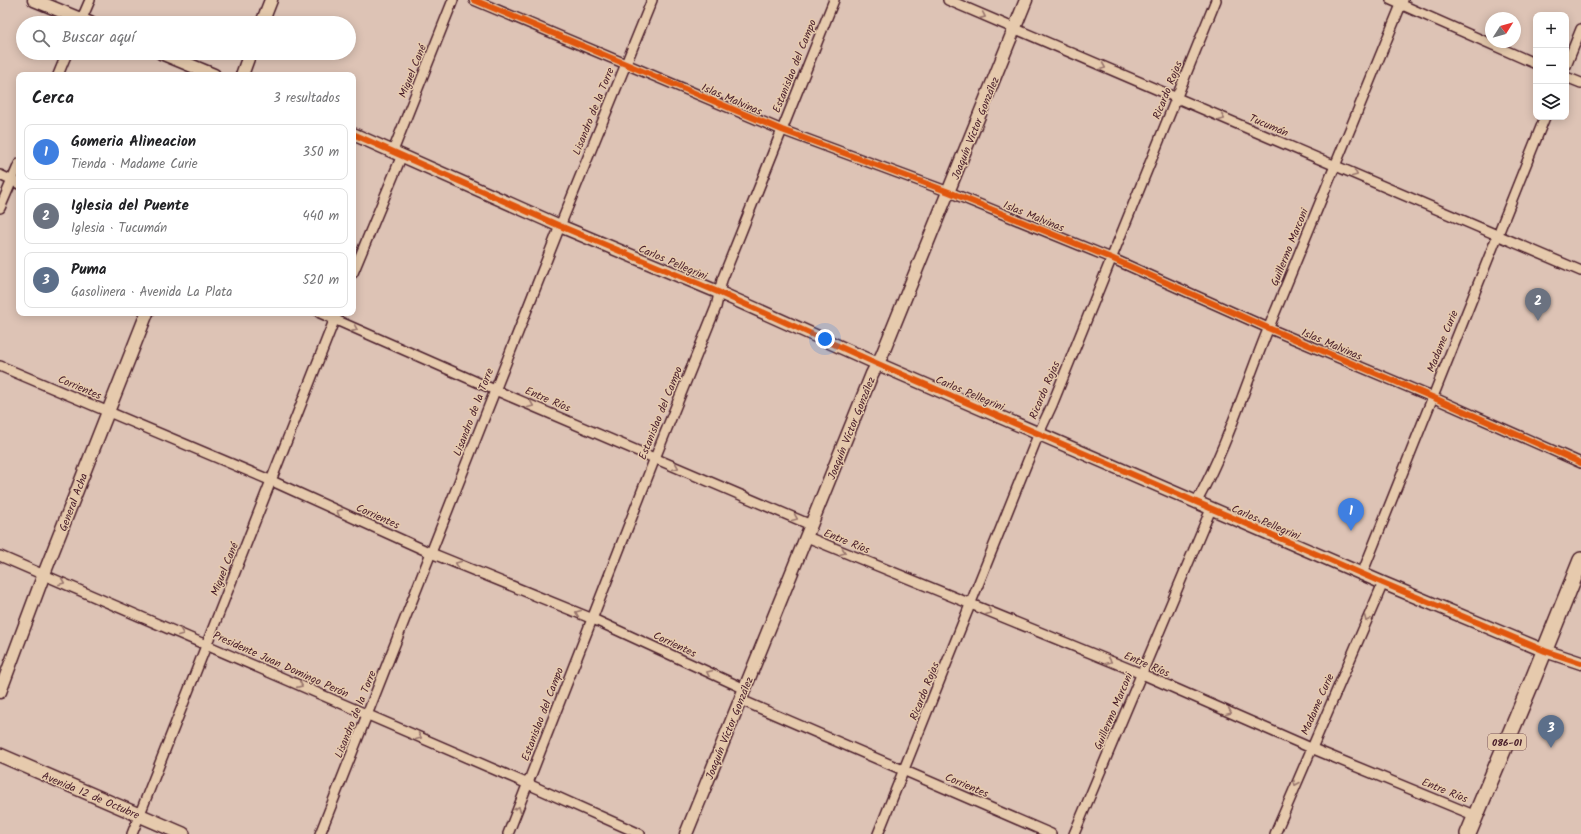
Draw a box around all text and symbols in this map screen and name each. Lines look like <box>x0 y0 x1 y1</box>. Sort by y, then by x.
one-way arrow <box>979 11 987 19</box>
north arrow <box>1485 12 1521 48</box>
map controls <box>1533 12 1569 120</box>
button: + <box>1533 12 1569 48</box>
search box <box>16 16 356 60</box>
street label: Estanislao del Campo <box>768 17 822 116</box>
text: Buscar aquí <box>62 26 135 50</box>
icon: search <box>30 27 52 49</box>
street label: Miguel Cané <box>394 41 432 101</box>
button: − <box>1533 48 1569 84</box>
street label: Ricardo Rojas <box>1148 58 1188 122</box>
one-way arrow <box>1098 62 1106 70</box>
street label: Lisandro de la Torre <box>568 65 620 158</box>
street label: Joaquín Víctor González <box>947 74 1005 182</box>
street label: Islas Malvinas <box>698 79 765 121</box>
button: layers <box>1533 84 1569 120</box>
text: Cerca <box>32 85 74 112</box>
text: 3 resultados <box>273 88 340 109</box>
street label: Tucumán <box>1246 110 1291 142</box>
one-way arrow <box>1218 113 1226 121</box>
text: Gomeria Alineacion <box>71 130 196 154</box>
text: 1 <box>44 142 48 163</box>
text: 350 m <box>303 142 339 163</box>
text: Tienda · Madame Curie <box>71 154 198 175</box>
one-way arrow <box>1351 169 1359 177</box>
text: Iglesia del Puente <box>71 194 189 218</box>
street label: Islas Malvinas <box>1000 196 1067 237</box>
street label: Guillermo Marconi <box>1266 205 1314 289</box>
text: 2 <box>42 206 50 227</box>
text: 440 m <box>303 206 339 227</box>
text: Iglesia · Tucumán <box>71 218 167 239</box>
street label: Carlos Pellegrini <box>635 240 710 286</box>
text: Puma <box>71 258 106 282</box>
text: 3 <box>42 270 50 291</box>
text: 520 m <box>302 270 339 291</box>
text: Gasolinera · Avenida La Plata <box>71 282 232 303</box>
pin: 2 <box>1525 288 1551 321</box>
street label: Madame Curie <box>1422 308 1464 375</box>
one-way arrow <box>352 324 359 332</box>
street label: Islas Malvinas <box>1298 324 1365 366</box>
your location <box>815 329 835 349</box>
street label: Ricardo Rojas <box>1025 358 1065 422</box>
street label: Estanislao del Campo <box>634 364 688 463</box>
street label: Lisandro de la Torre <box>449 366 499 459</box>
street label: Corrientes <box>55 371 105 405</box>
street label: Carlos Pellegrini <box>932 371 1007 417</box>
street label: Joaquín Víctor González <box>823 374 881 482</box>
street label: Entre Ríos <box>522 382 574 418</box>
one-way arrow <box>526 400 534 408</box>
one-way arrow <box>672 462 679 470</box>
street label: General Acha <box>55 471 93 534</box>
pin: 1 <box>1338 498 1364 531</box>
street label: Corrientes <box>353 499 403 535</box>
street label: Carlos Pellegrini <box>1228 500 1303 546</box>
one-way arrow <box>336 509 343 517</box>
one-way arrow <box>792 514 799 522</box>
street label: Entre Ríos <box>821 525 873 559</box>
street label: Miguel Cané <box>206 539 244 599</box>
one-way arrow <box>839 547 846 555</box>
one-way arrow <box>454 561 461 569</box>
one-way arrow <box>58 577 65 585</box>
one-way arrow <box>985 607 992 615</box>
one-way arrow <box>575 610 582 618</box>
one-way arrow <box>1364 616 1372 623</box>
street label: Presidente Juan Domingo Perón <box>210 627 352 703</box>
street label: Corrientes <box>650 627 700 663</box>
one-way arrow <box>177 628 185 636</box>
street label: Entre Ríos <box>1121 647 1173 683</box>
one-way arrow <box>1105 656 1113 664</box>
street label: Ricardo Rojas <box>905 659 945 723</box>
street label: Estanislao del Campo <box>517 665 569 764</box>
street label: Lisandro de la Torre <box>330 668 382 761</box>
one-way arrow <box>706 670 714 678</box>
street label: Guillermo Marconi <box>1089 670 1138 753</box>
street label: Madame Curie <box>1296 671 1340 738</box>
street label: Joaquín Víctor González <box>701 674 759 782</box>
one-way arrow <box>296 680 304 688</box>
one-way arrow <box>1225 707 1232 715</box>
pin: 3 <box>1538 715 1564 748</box>
one-way arrow <box>415 732 423 740</box>
road number: 086-01 <box>1488 734 1526 750</box>
street label: Avenida 12 de Octubre <box>39 767 142 825</box>
street label: Corrientes <box>942 769 992 803</box>
street label: Entre Ríos <box>1419 774 1471 808</box>
one-way arrow <box>1293 779 1301 787</box>
one-way arrow <box>513 805 521 812</box>

